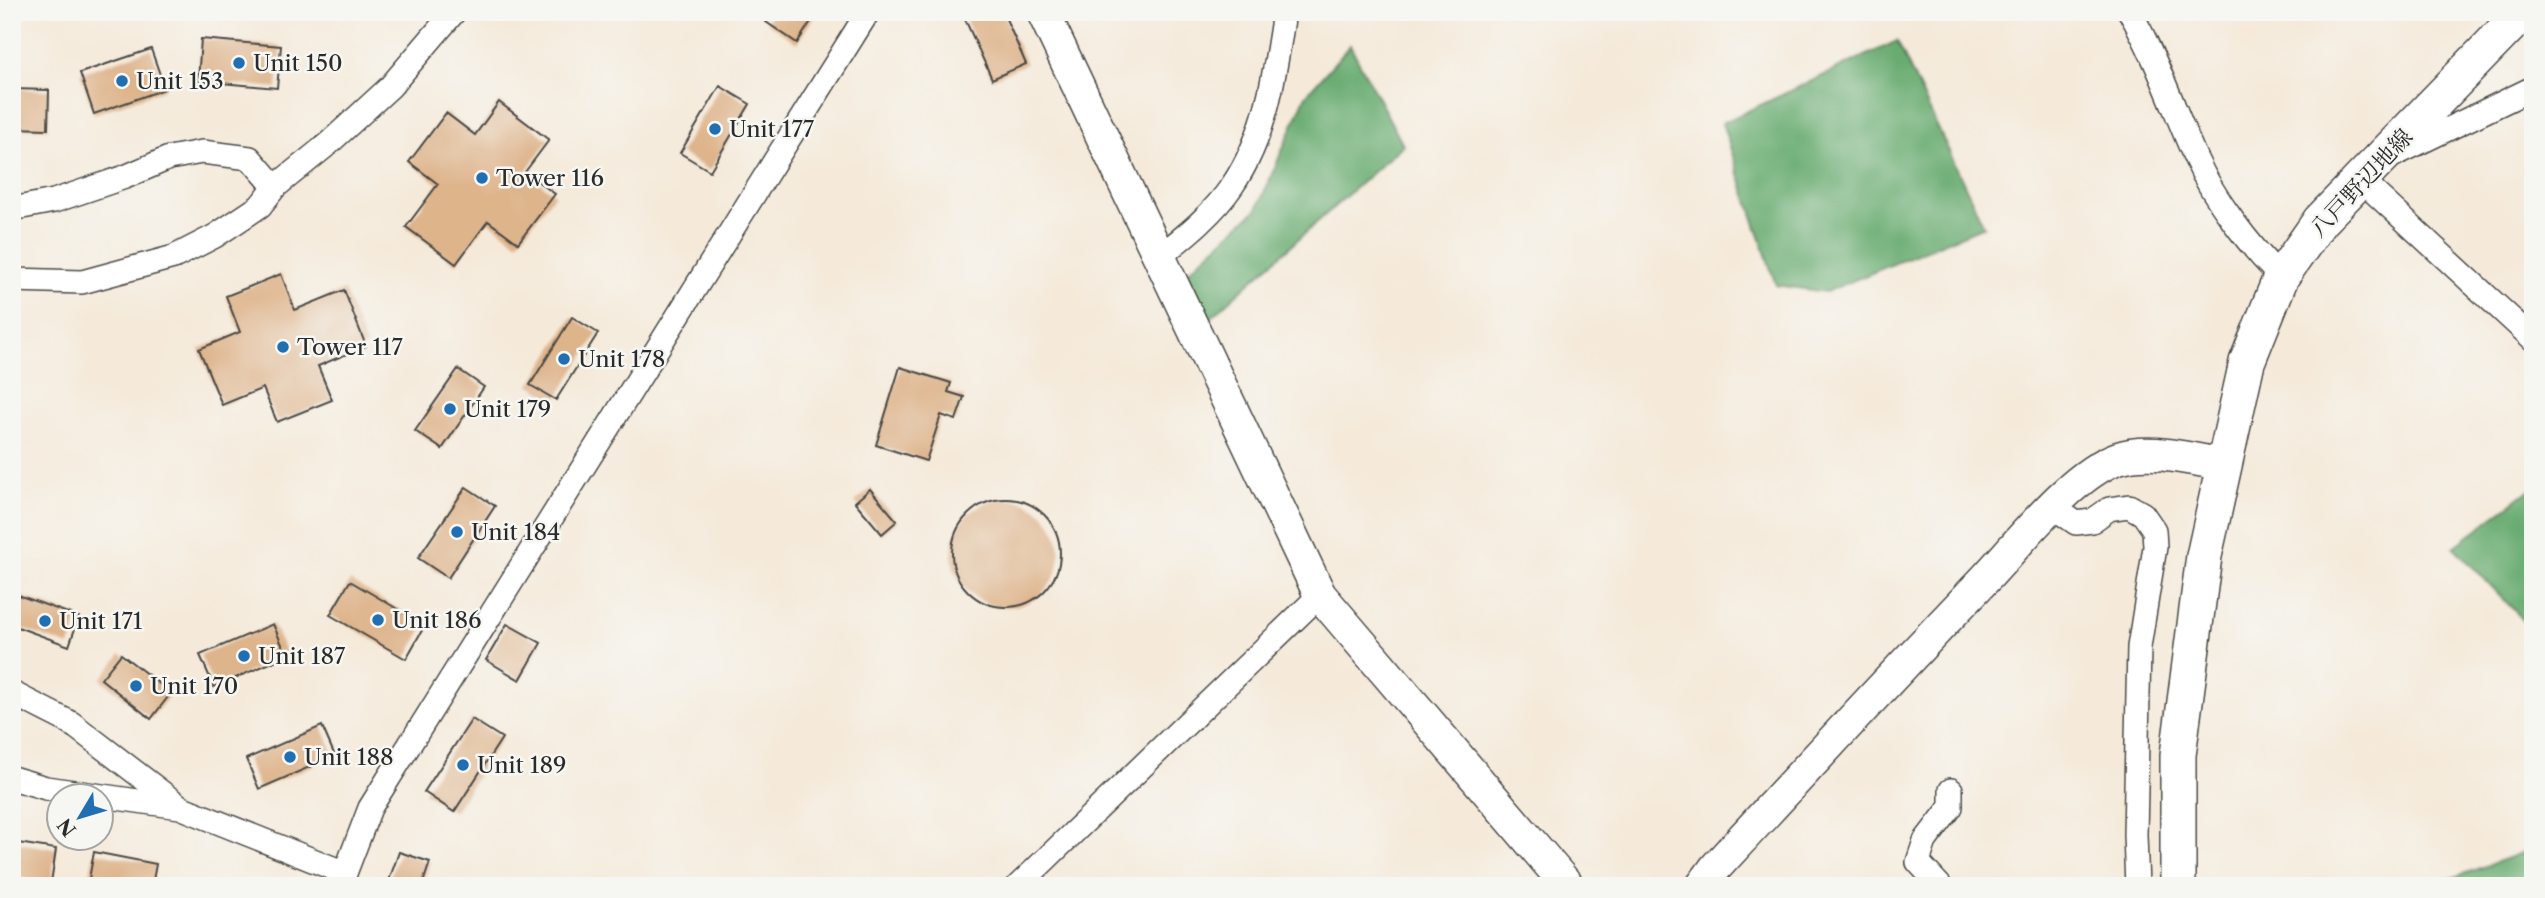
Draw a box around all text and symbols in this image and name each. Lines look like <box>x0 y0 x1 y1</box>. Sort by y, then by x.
place label: Unit 150 <box>253 49 343 77</box>
marker: Unit 150 <box>231 55 247 71</box>
place label: Unit 153 <box>136 67 224 95</box>
marker: Unit 153 <box>114 73 130 89</box>
place label: Unit 177 <box>729 115 815 143</box>
marker: Unit 177 <box>707 121 723 137</box>
street label: 八戸野辺地線 <box>2304 123 2418 243</box>
place label: Tower 116 <box>496 164 604 192</box>
marker: Tower 116 <box>474 170 490 186</box>
place label: Tower 117 <box>297 333 403 361</box>
marker: Tower 117 <box>275 339 291 355</box>
place label: Unit 178 <box>578 345 665 373</box>
marker: Unit 178 <box>556 351 572 367</box>
place label: Unit 179 <box>464 395 551 423</box>
marker: Unit 179 <box>442 401 458 417</box>
place label: Unit 184 <box>471 518 560 546</box>
marker: Unit 184 <box>449 524 465 540</box>
place label: Unit 186 <box>392 606 482 634</box>
place label: Unit 171 <box>59 607 143 635</box>
marker: Unit 186 <box>370 612 386 628</box>
marker: Unit 171 <box>37 613 53 629</box>
place label: Unit 187 <box>258 642 346 670</box>
marker: Unit 187 <box>236 648 252 664</box>
place label: Unit 170 <box>150 672 238 700</box>
marker: Unit 170 <box>128 678 144 694</box>
place label: Unit 188 <box>304 743 394 771</box>
marker: Unit 188 <box>282 749 298 765</box>
place label: Unit 189 <box>477 751 567 779</box>
marker: Unit 189 <box>455 757 471 773</box>
north arrow <box>46 782 116 852</box>
text: N <box>53 814 81 841</box>

